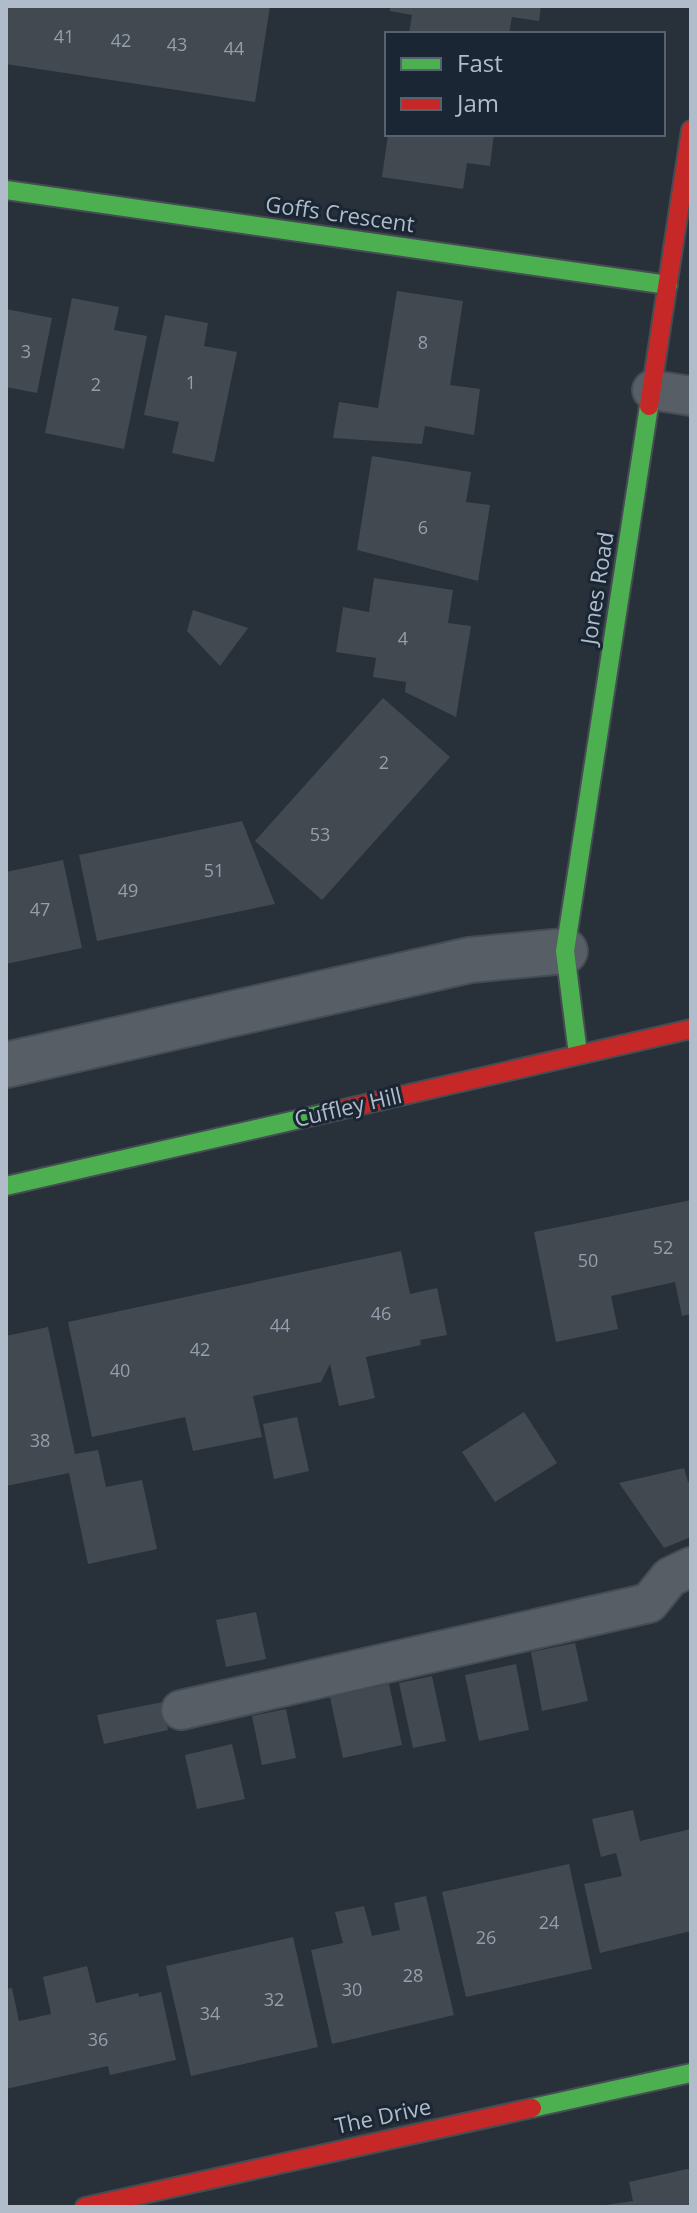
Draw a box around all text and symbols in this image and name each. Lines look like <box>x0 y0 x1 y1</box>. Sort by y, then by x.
house number: 41 <box>54 24 74 48</box>
house number: 42 <box>111 28 131 52</box>
house number: 43 <box>167 32 187 56</box>
legend <box>385 32 665 136</box>
house number: 44 <box>224 36 244 60</box>
text: Fast <box>457 46 503 79</box>
text: Jam <box>455 86 499 119</box>
street label: Goffs Crescent <box>264 188 417 238</box>
house number: 8 <box>418 330 428 354</box>
house number: 3 <box>21 339 31 363</box>
house number: 1 <box>186 370 196 394</box>
house number: 2 <box>91 372 101 396</box>
house number: 6 <box>418 515 428 539</box>
street label: Jones Road <box>572 529 620 648</box>
house number: 4 <box>398 626 408 650</box>
house number: 2 <box>379 750 389 774</box>
house number: 53 <box>310 822 330 846</box>
house number: 51 <box>204 858 224 882</box>
house number: 49 <box>118 878 138 902</box>
house number: 47 <box>30 897 50 921</box>
street label: Cuffley Hill <box>291 1079 405 1133</box>
house number: 52 <box>653 1235 673 1259</box>
house number: 50 <box>578 1248 598 1272</box>
house number: 46 <box>371 1301 391 1325</box>
house number: 44 <box>270 1313 290 1337</box>
house number: 42 <box>190 1337 210 1361</box>
house number: 40 <box>110 1358 130 1382</box>
house number: 38 <box>30 1428 50 1452</box>
house number: 24 <box>539 1910 559 1934</box>
house number: 26 <box>476 1925 496 1949</box>
house number: 28 <box>403 1963 423 1987</box>
house number: 30 <box>342 1977 362 2001</box>
house number: 32 <box>264 1987 284 2011</box>
house number: 34 <box>200 2001 220 2025</box>
house number: 36 <box>88 2027 108 2051</box>
street label: The Drive <box>332 2090 434 2140</box>

